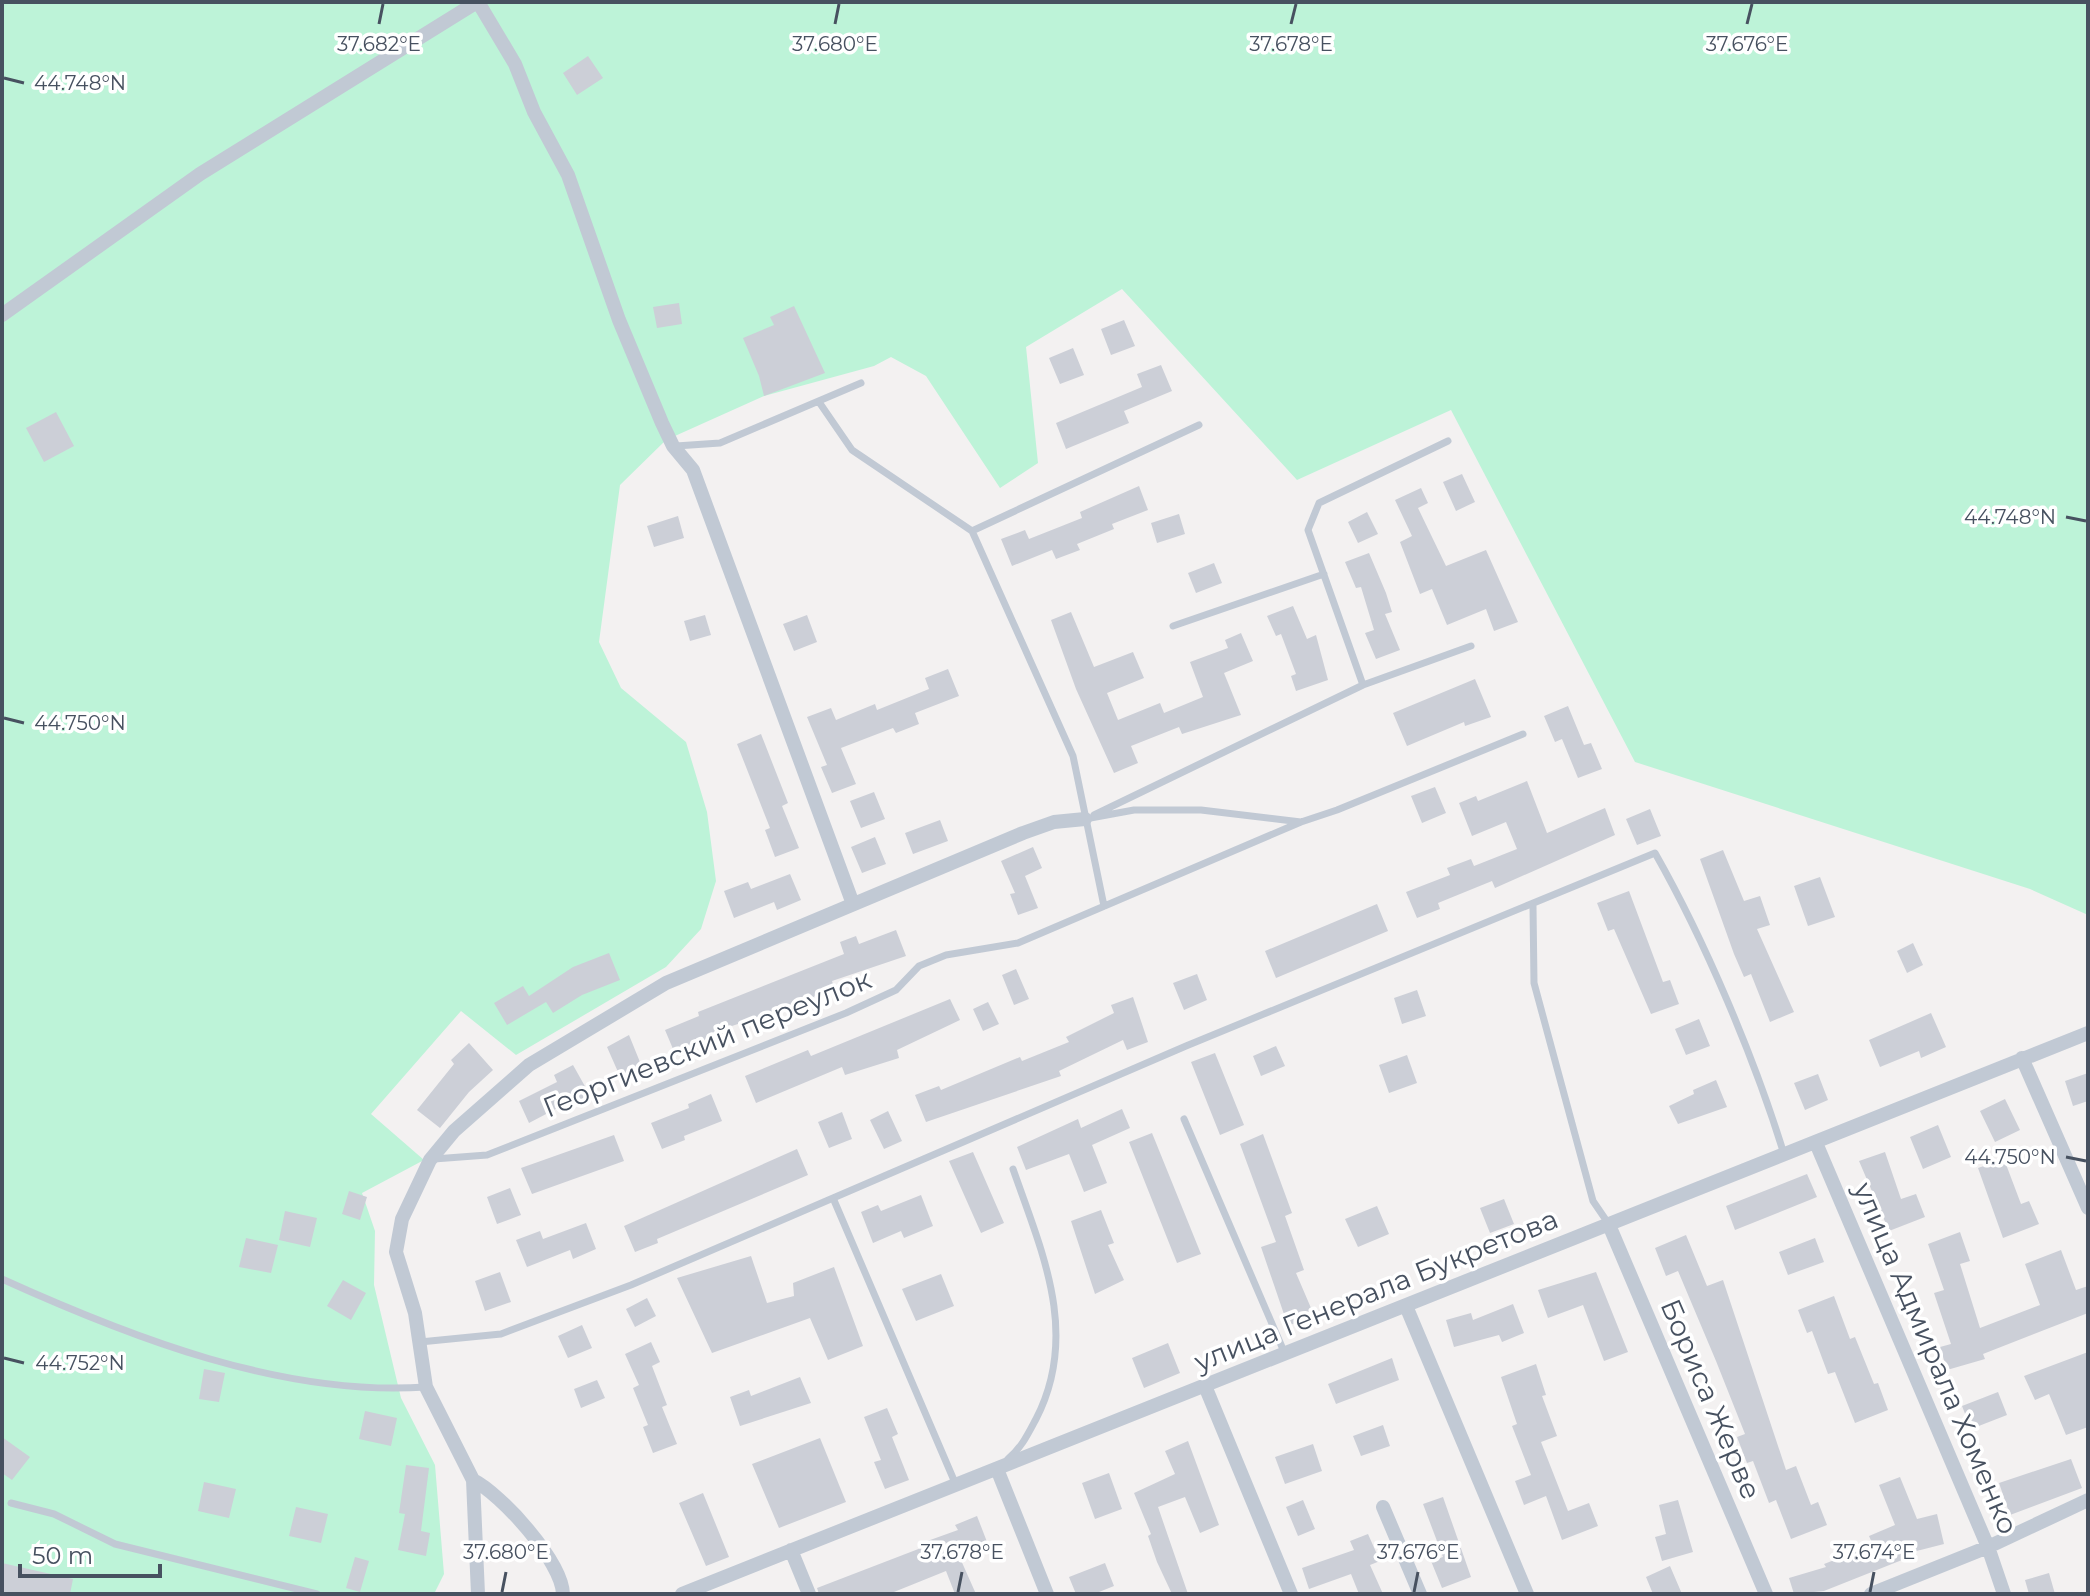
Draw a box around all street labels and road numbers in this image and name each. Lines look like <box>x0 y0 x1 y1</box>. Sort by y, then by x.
street label: Георгиевский переулок <box>538 962 876 1124</box>
street label: улица Адмирала Хоменко <box>1846 1176 2026 1539</box>
street label: улица Генерала Букретова <box>1188 1201 1563 1379</box>
street label: Бориса Жерве <box>1653 1294 1769 1504</box>

